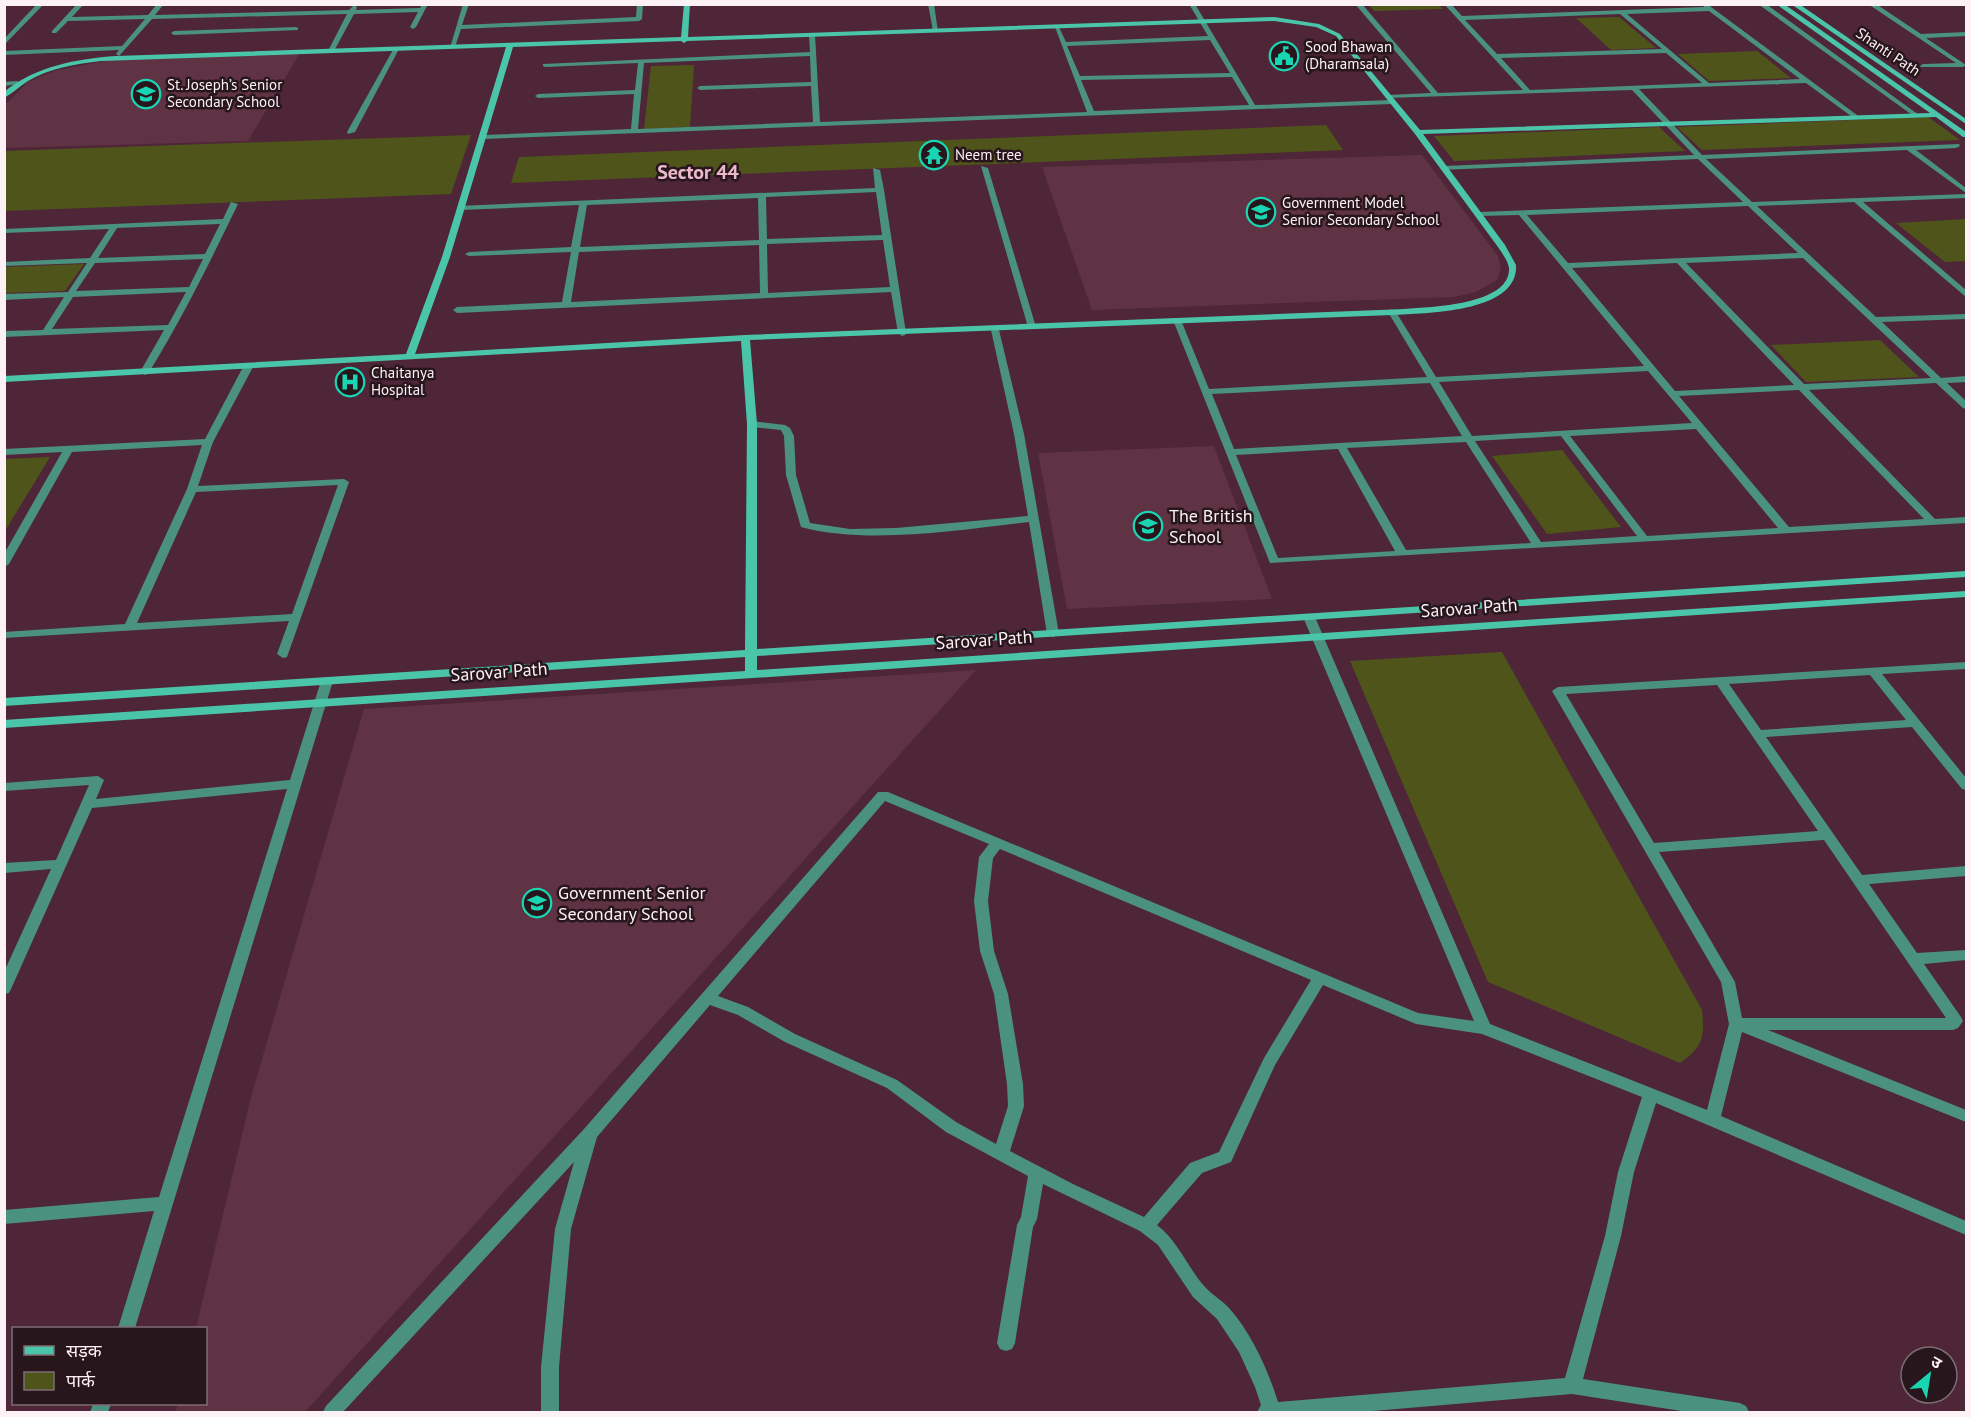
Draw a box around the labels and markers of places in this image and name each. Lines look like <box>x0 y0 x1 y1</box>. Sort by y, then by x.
place label: Sood Bhawan (Dharamsala) <box>1305 37 1392 73</box>
public building icon: Sood Bhawan (Dharamsala) <box>1268 40 1300 72</box>
place label: St. Joseph’s Senior Secondary School <box>167 75 282 111</box>
school or university icon: St. Joseph’s Senior Secondary School <box>130 78 162 110</box>
temple icon: Neem tree <box>918 139 950 171</box>
place label: Neem tree <box>955 145 1022 164</box>
place label: Government Model Senior Secondary School <box>1282 193 1440 229</box>
school or university icon: Government Model Senior Secondary School <box>1245 196 1277 228</box>
place label: Chaitanya Hospital <box>371 363 434 399</box>
hospital icon: Chaitanya Hospital <box>334 366 366 398</box>
place label: The British School <box>1169 504 1253 548</box>
school or university icon: The British School <box>1132 510 1164 542</box>
place label: Government Senior Secondary School <box>558 881 706 925</box>
school or university icon: Government Senior Secondary School <box>521 887 553 919</box>

